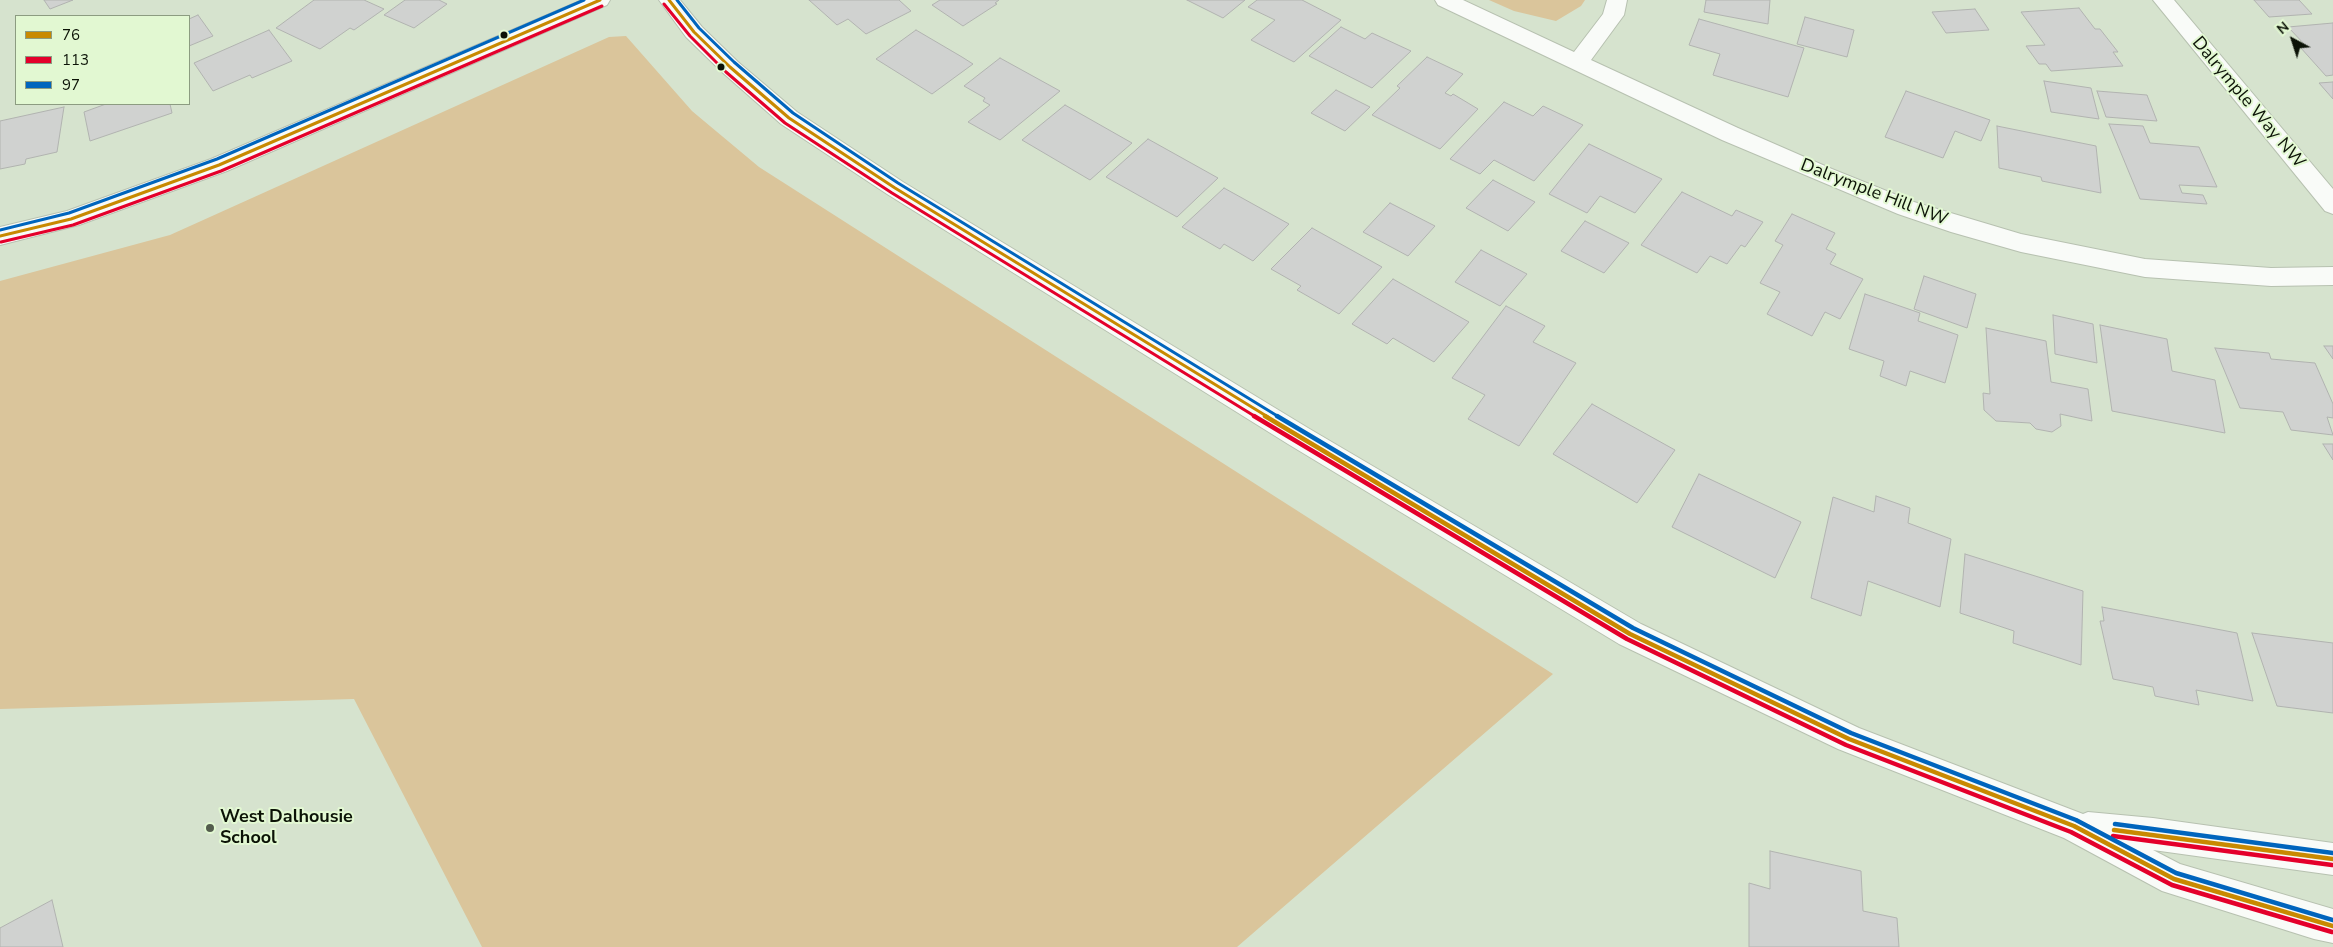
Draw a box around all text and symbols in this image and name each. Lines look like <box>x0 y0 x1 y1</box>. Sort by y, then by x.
legend <box>15 15 190 105</box>
north arrow <box>2268 15 2318 65</box>
text: N <box>2273 17 2293 39</box>
text: 76 <box>62 25 80 45</box>
unlabelled marker <box>499 30 509 40</box>
street label: Dalrymple Way NW <box>2187 33 2309 173</box>
text: 113 <box>62 50 89 70</box>
unlabelled marker <box>716 62 726 72</box>
text: 97 <box>62 75 80 95</box>
street label: Dalrymple Hill NW <box>1797 155 1951 231</box>
place label: West Dalhousie School <box>220 807 353 850</box>
marker: West Dalhousie School <box>204 822 216 834</box>

